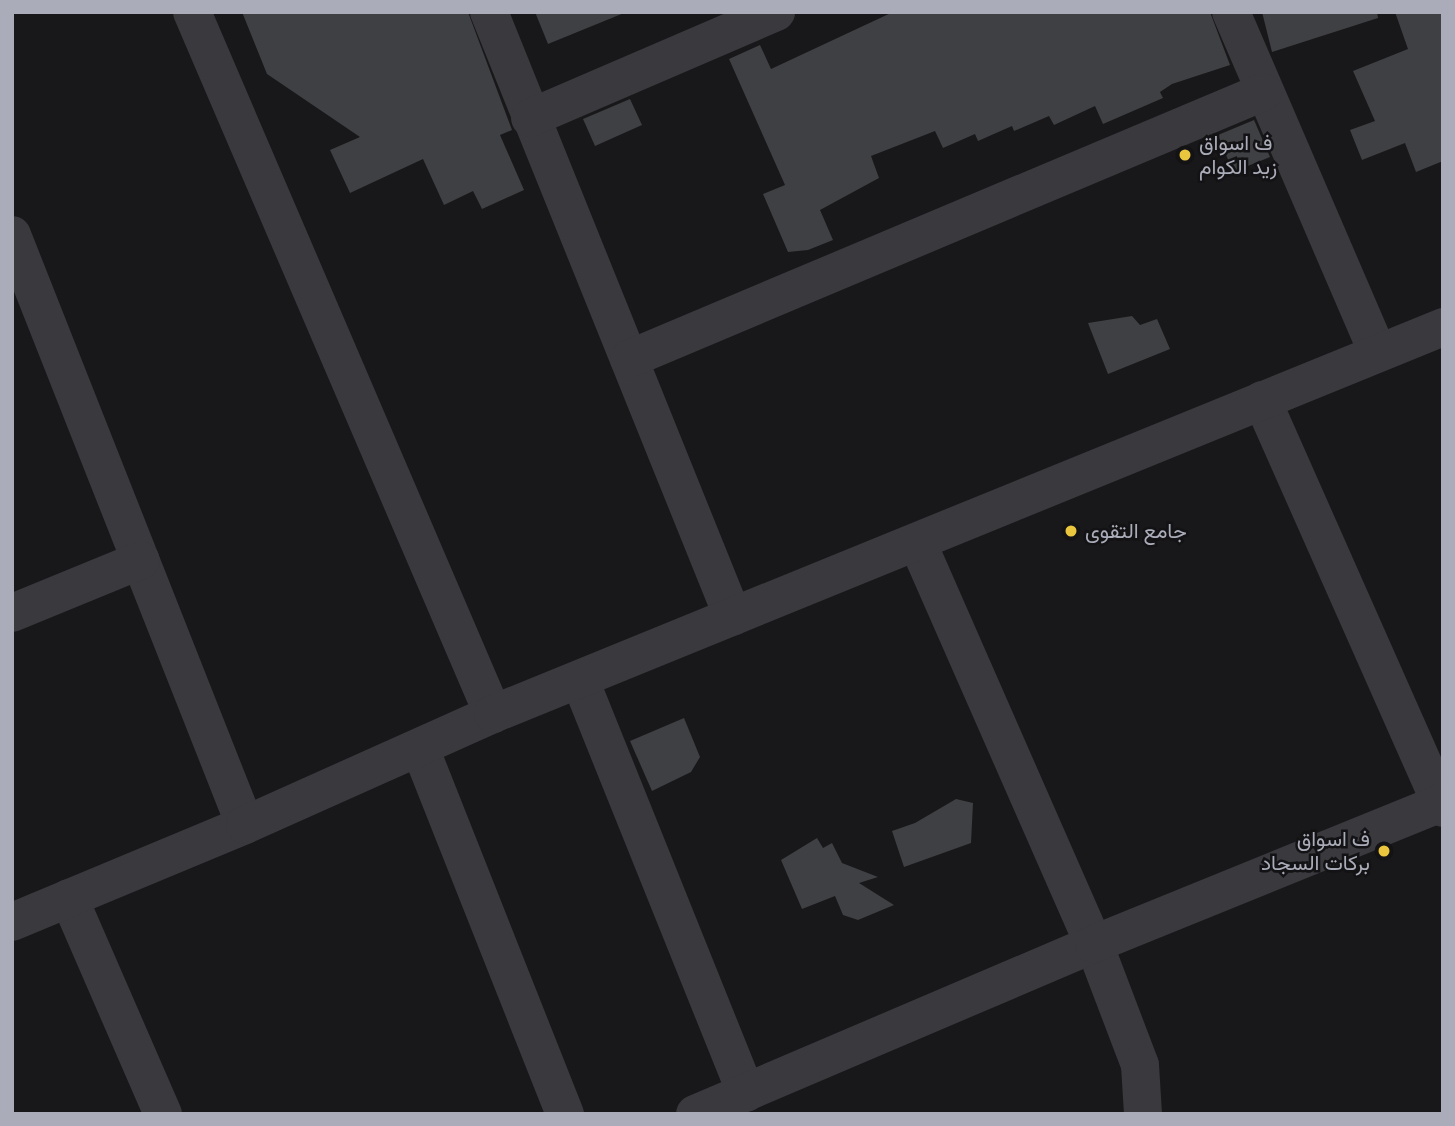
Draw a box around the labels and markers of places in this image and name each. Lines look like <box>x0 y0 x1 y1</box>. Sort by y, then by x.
place label: ف اسواق زيد الكوام <box>1199 130 1277 180</box>
marker: ف اسواق زيد الكوام <box>1177 147 1193 163</box>
place label: جامع التقوى <box>1085 518 1187 544</box>
marker: جامع التقوى <box>1063 523 1079 539</box>
place label: ف اسواق بركات السجاد <box>1261 826 1370 876</box>
marker: ف اسواق بركات السجاد <box>1376 843 1392 859</box>

